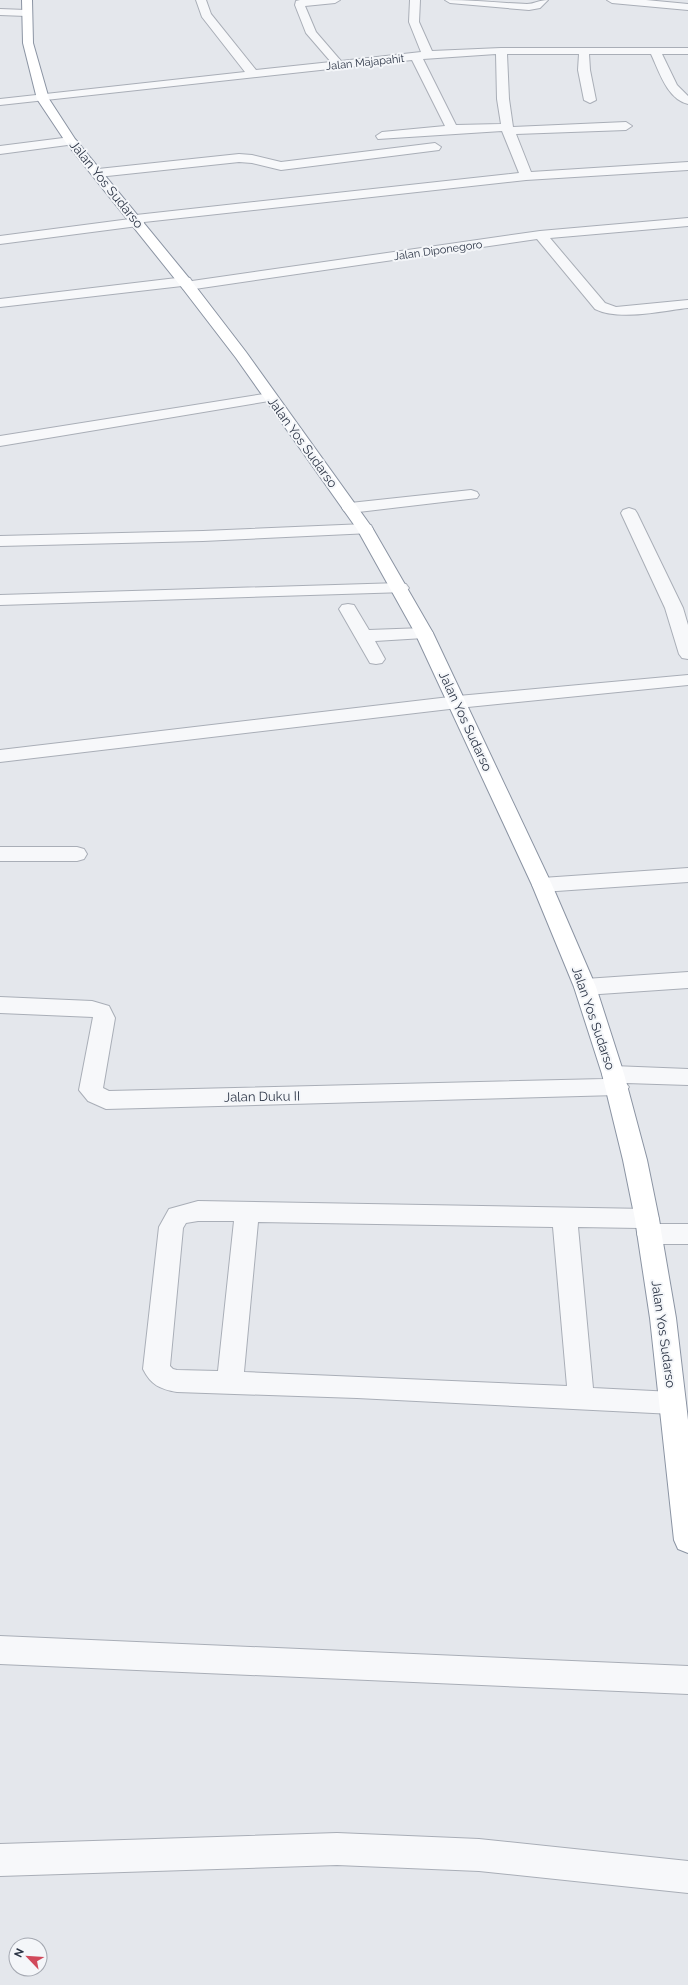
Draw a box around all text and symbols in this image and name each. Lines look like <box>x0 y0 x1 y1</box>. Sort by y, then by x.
street label: Jalan Majapahit <box>325 52 405 73</box>
street label: Jalan Yos Sudarso <box>67 138 147 231</box>
street label: Jalan Diponegoro <box>393 238 484 263</box>
street label: Jalan Yos Sudarso <box>265 394 341 491</box>
street label: Jalan Yos Sudarso <box>436 669 495 774</box>
street label: Jalan Yos Sudarso <box>569 965 618 1072</box>
street label: Jalan Duku II <box>224 1088 300 1105</box>
street label: Jalan Yos Sudarso <box>649 1279 679 1389</box>
north arrow <box>8 1937 48 1977</box>
text: N <box>12 1946 27 1960</box>

